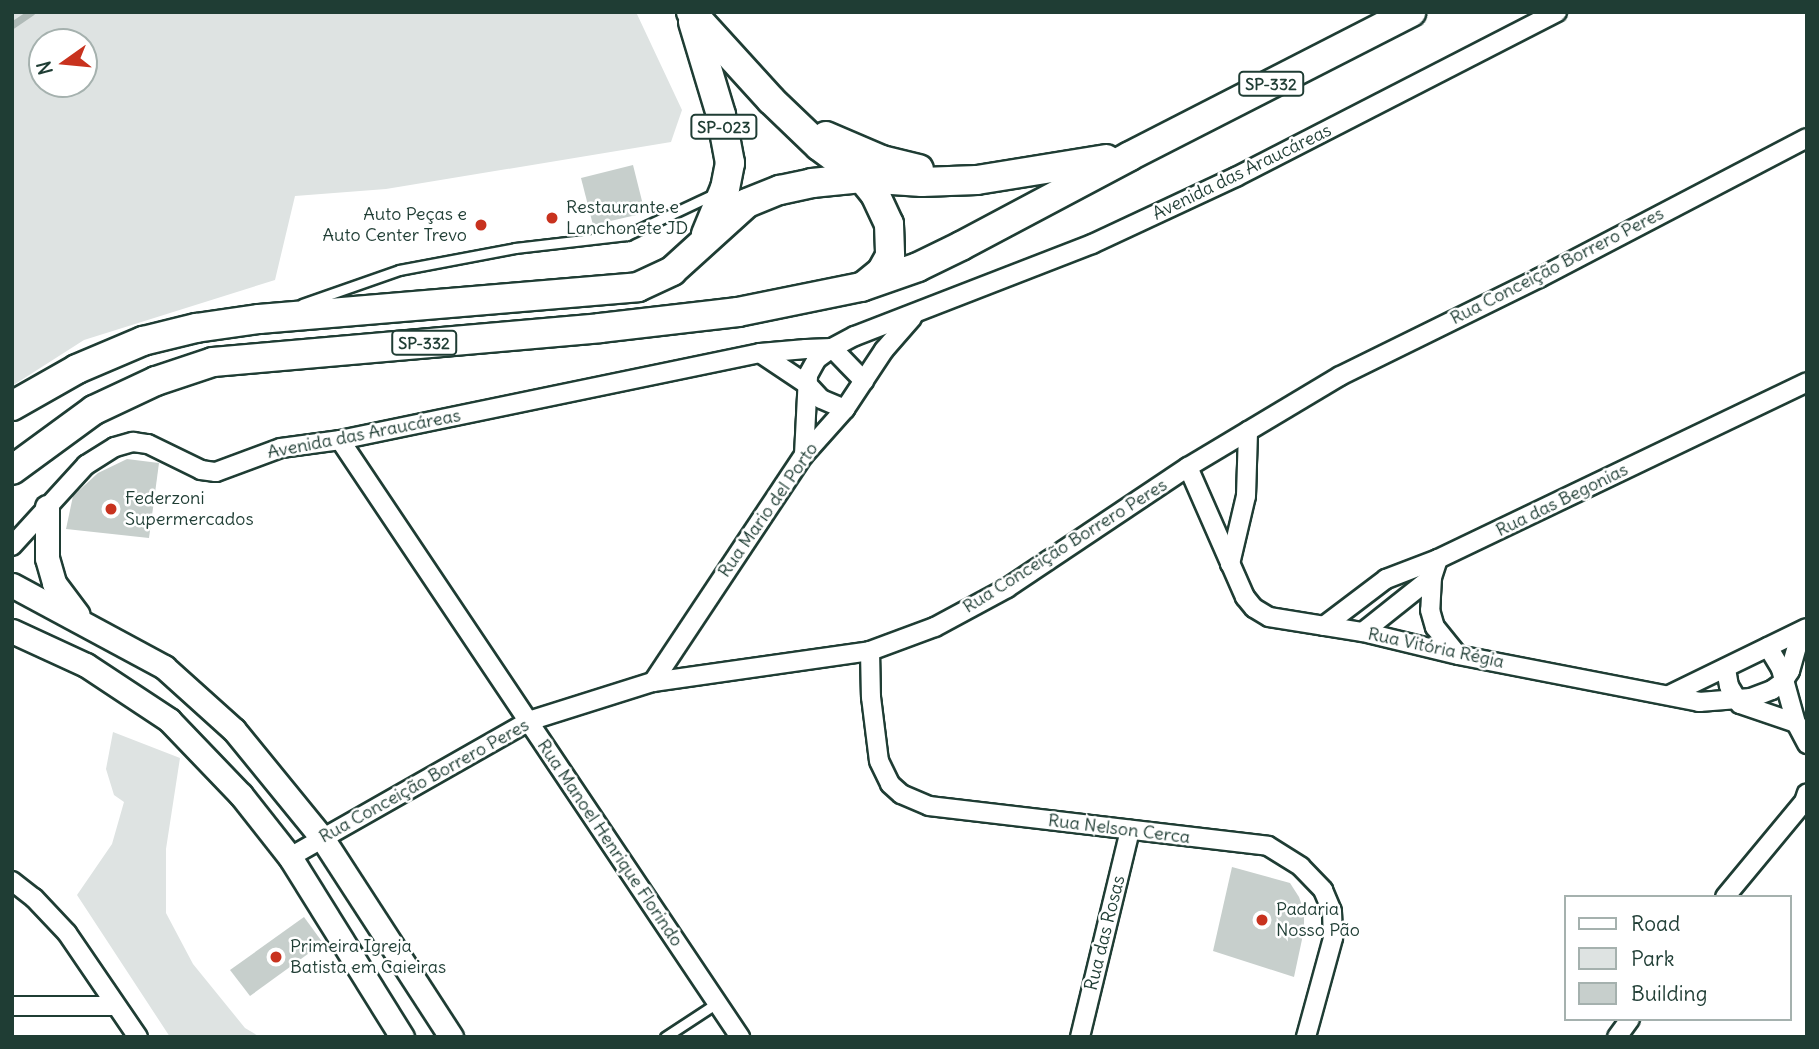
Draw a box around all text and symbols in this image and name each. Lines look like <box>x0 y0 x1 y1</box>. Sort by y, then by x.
north arrow <box>28 28 98 98</box>
text: N <box>31 58 58 77</box>
road number: SP-332 <box>1238 72 1304 96</box>
road number: SP-023 <box>689 114 759 140</box>
street label: Avenida das Araucáreas <box>1149 119 1335 225</box>
place label: Restaurante e Lanchonete JD <box>566 197 688 240</box>
street label: Rua Conceição Borrero Peres <box>1447 203 1667 329</box>
place label: Auto Peças e Auto Center Trevo <box>322 204 467 246</box>
marker: Restaurante e Lanchonete JD <box>544 210 560 226</box>
marker: Auto Peças e Auto Center Trevo <box>473 217 489 233</box>
road number: SP-332 <box>391 330 457 356</box>
street label: Avenida das Araucáreas <box>266 405 462 463</box>
street label: Rua Mario del Porto <box>713 438 823 582</box>
street label: Rua das Begonias <box>1492 459 1632 541</box>
street label: Rua Conceição Borrero Peres <box>959 474 1171 618</box>
place label: Federzoni Supermercados <box>125 488 254 530</box>
marker: Federzoni Supermercados <box>103 501 119 517</box>
street label: Rua Vitória Régia <box>1366 623 1506 673</box>
street label: Rua Conceição Borrero Peres <box>315 714 533 848</box>
street label: Rua Manoel Henrique Florindo <box>533 735 687 951</box>
street label: Rua Nelson Cerca <box>1047 810 1191 848</box>
street label: Rua das Rosas <box>1080 873 1130 993</box>
legend <box>1563 895 1791 1021</box>
place label: Padaria Nosso Pão <box>1276 899 1360 942</box>
text: Road <box>1631 910 1680 937</box>
marker: Padaria Nosso Pão <box>1254 912 1270 928</box>
place label: Primeira Igreja Batista em Caieiras <box>290 936 446 978</box>
text: Park <box>1631 945 1674 972</box>
marker: Primeira Igreja Batista em Caieiras <box>268 949 284 965</box>
text: Building <box>1631 980 1707 1007</box>

